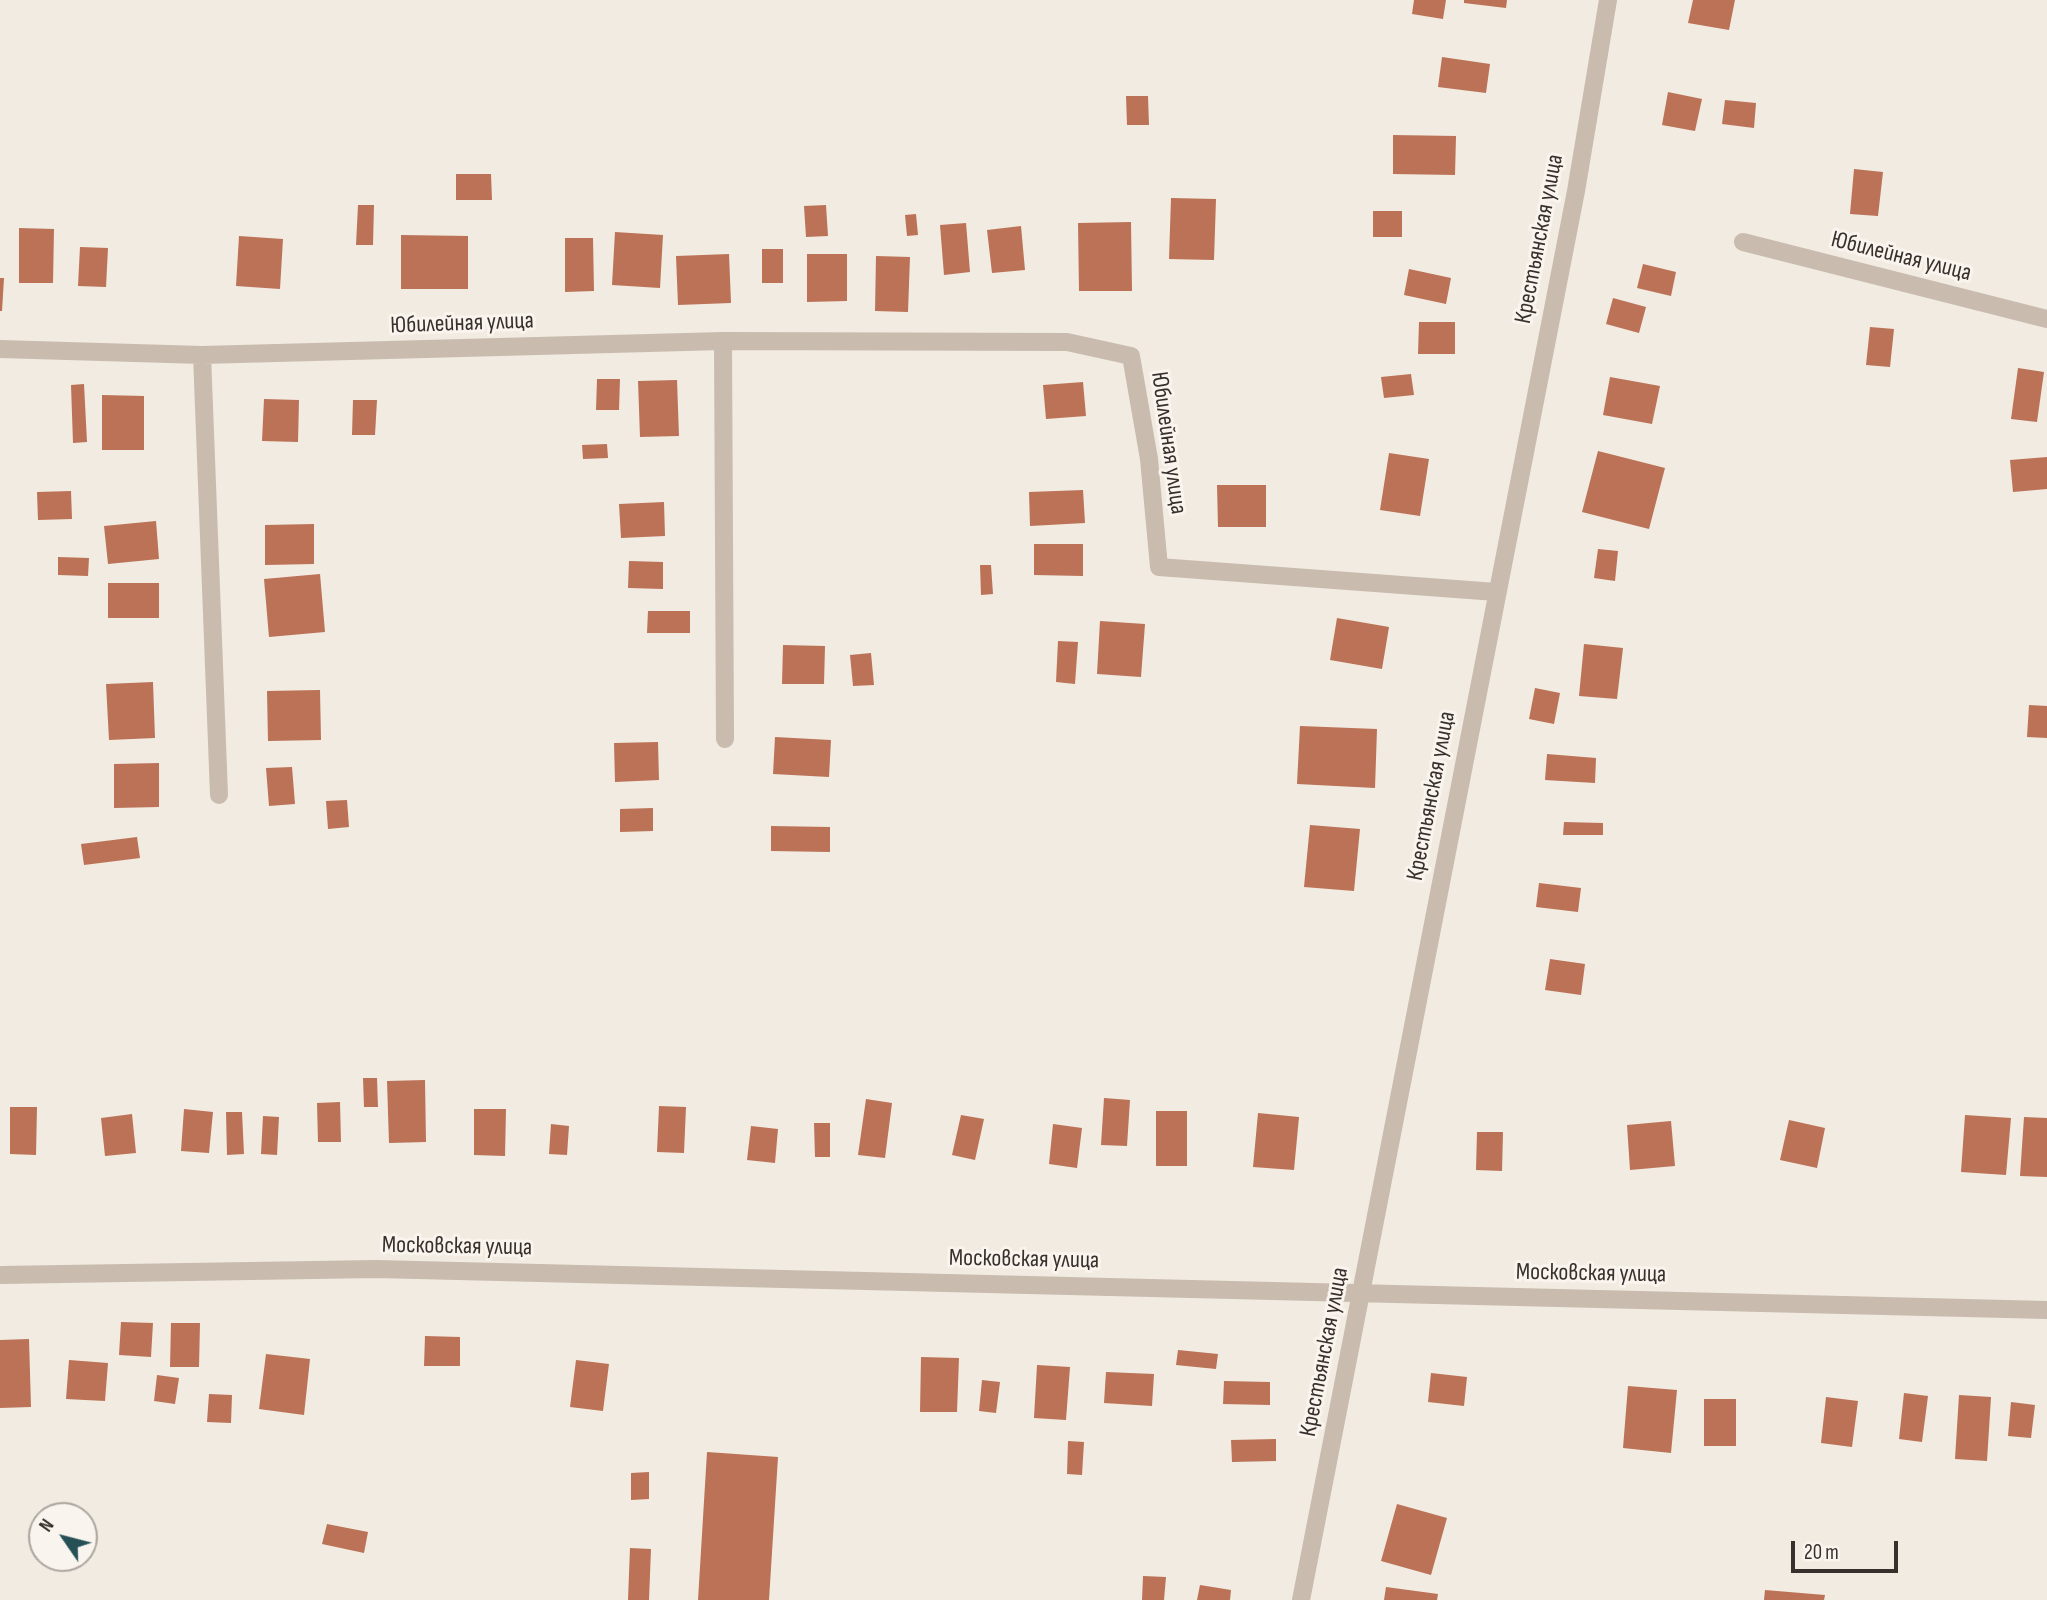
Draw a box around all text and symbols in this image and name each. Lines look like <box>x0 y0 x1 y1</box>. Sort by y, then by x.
street label: Крестьянская улица <box>1509 152 1571 326</box>
street label: Юбилейная улица <box>1828 226 1974 288</box>
street label: Юбилейная улица <box>390 307 534 341</box>
street label: Юбилейная улица <box>1144 370 1192 516</box>
street label: Крестьянская улица <box>1401 709 1463 883</box>
street label: Московская улица <box>382 1231 532 1263</box>
street label: Московская улица <box>949 1244 1099 1276</box>
street label: Московская улица <box>1516 1258 1666 1290</box>
street label: Крестьянская улица <box>1294 1265 1356 1439</box>
north arrow <box>28 1502 98 1572</box>
text: N <box>35 1515 59 1537</box>
scale bar <box>1795 1526 1902 1570</box>
text: 20 m <box>1804 1540 1839 1565</box>

